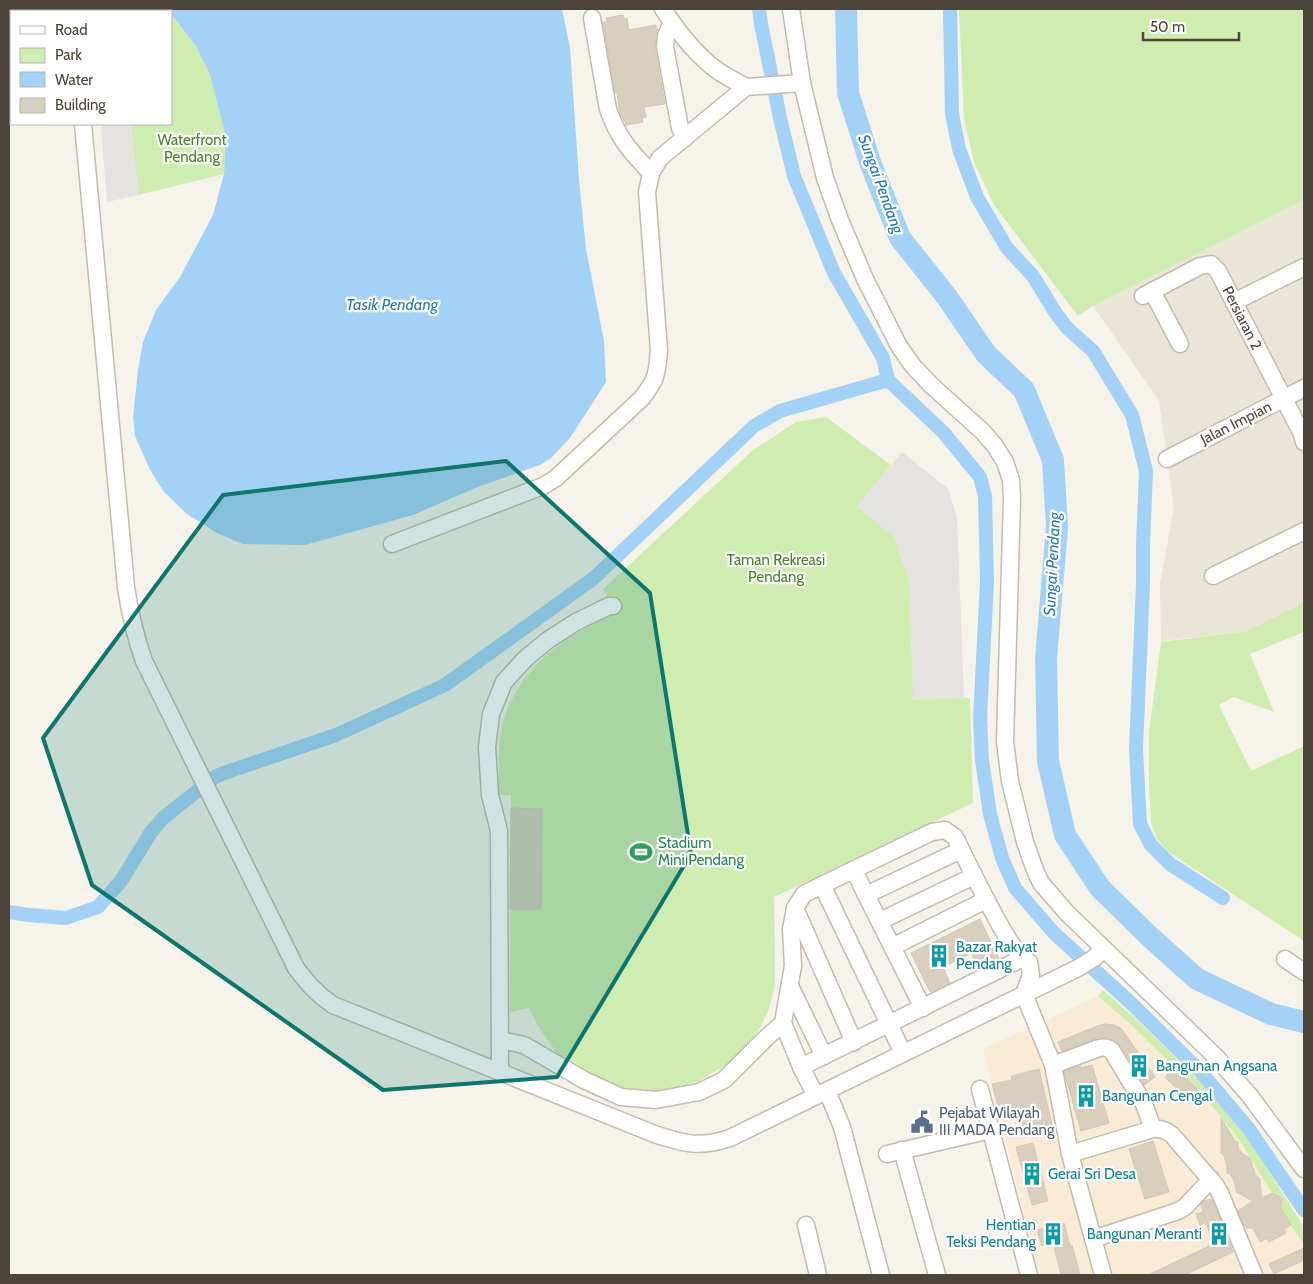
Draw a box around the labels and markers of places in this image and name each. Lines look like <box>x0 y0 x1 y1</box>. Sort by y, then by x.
place label: Stadium Mini Pendang <box>658 834 745 869</box>
sports icon: Stadium Mini Pendang <box>628 839 654 865</box>
place label: Bazar Rakyat Pendang <box>956 938 1037 973</box>
building icon: Bazar Rakyat Pendang <box>926 943 952 969</box>
building icon: Bangunan Angsana <box>1126 1053 1152 1079</box>
place label: Bangunan Angsana <box>1156 1057 1278 1075</box>
building icon: Bangunan Cengal <box>1073 1083 1099 1109</box>
place label: Bangunan Cengal <box>1102 1087 1213 1105</box>
place label: Pejabat Wilayah III MADA Pendang <box>939 1104 1055 1139</box>
public building icon: Pejabat Wilayah III MADA Pendang <box>909 1109 935 1135</box>
building icon: Gerai Sri Desa <box>1019 1161 1045 1187</box>
place label: Gerai Sri Desa <box>1048 1165 1137 1183</box>
place label: Hentian Teksi Pendang <box>946 1216 1037 1251</box>
building icon: Hentian Teksi Pendang <box>1040 1221 1066 1247</box>
building icon: Bangunan Meranti <box>1206 1221 1232 1247</box>
place label: Bangunan Meranti <box>1087 1225 1202 1243</box>

